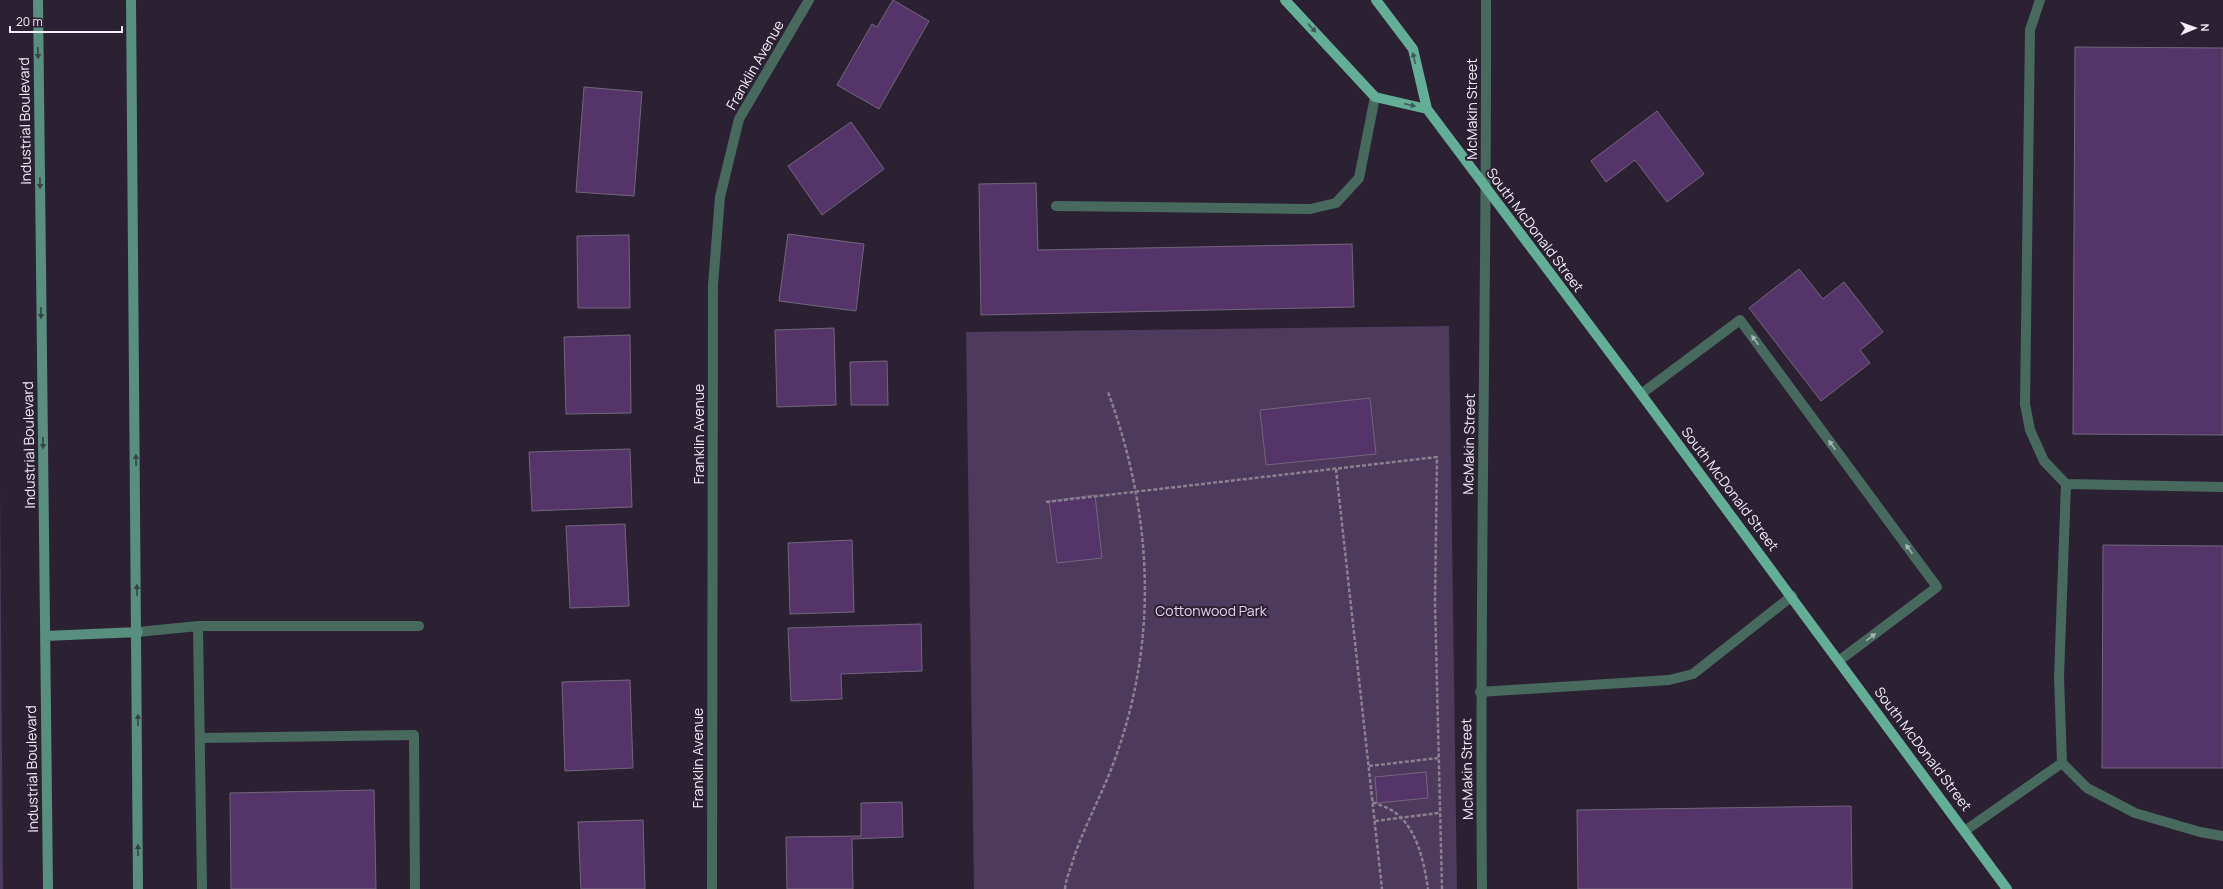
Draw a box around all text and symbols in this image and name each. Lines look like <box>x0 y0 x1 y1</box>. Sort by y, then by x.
scale bar <box>10 8 122 34</box>
north arrow <box>2175 8 2215 48</box>
text: 20 m <box>16 13 43 30</box>
street label: Franklin Avenue <box>721 17 788 113</box>
one-way arrow <box>1307 23 1316 33</box>
text: N <box>2198 23 2213 32</box>
one-way arrow <box>35 47 41 60</box>
one-way arrow <box>1411 51 1417 64</box>
street label: Industrial Boulevard <box>14 57 35 185</box>
street label: McMakin Street <box>1462 58 1481 160</box>
one-way arrow <box>1404 103 1416 109</box>
street label: South McDonald Street <box>1482 164 1589 296</box>
one-way arrow <box>37 177 43 190</box>
one-way arrow <box>38 307 44 320</box>
one-way arrow <box>1751 335 1759 346</box>
street label: Industrial Boulevard <box>18 381 39 509</box>
street label: Franklin Avenue <box>689 384 708 484</box>
street label: McMakin Street <box>1458 393 1479 495</box>
street label: South McDonald Street <box>1677 423 1784 555</box>
one-way arrow <box>40 437 46 450</box>
one-way arrow <box>1828 439 1836 450</box>
one-way arrow <box>133 453 139 466</box>
one-way arrow <box>1905 544 1913 555</box>
one-way arrow <box>134 583 140 596</box>
park label: Cottonwood Park <box>1155 601 1268 620</box>
one-way arrow <box>1865 633 1876 641</box>
street label: South McDonald Street <box>1870 683 1977 815</box>
street label: Industrial Boulevard <box>21 705 42 833</box>
street label: Franklin Avenue <box>688 708 707 808</box>
one-way arrow <box>135 713 141 726</box>
street label: McMakin Street <box>1456 718 1477 820</box>
one-way arrow <box>135 843 141 856</box>

